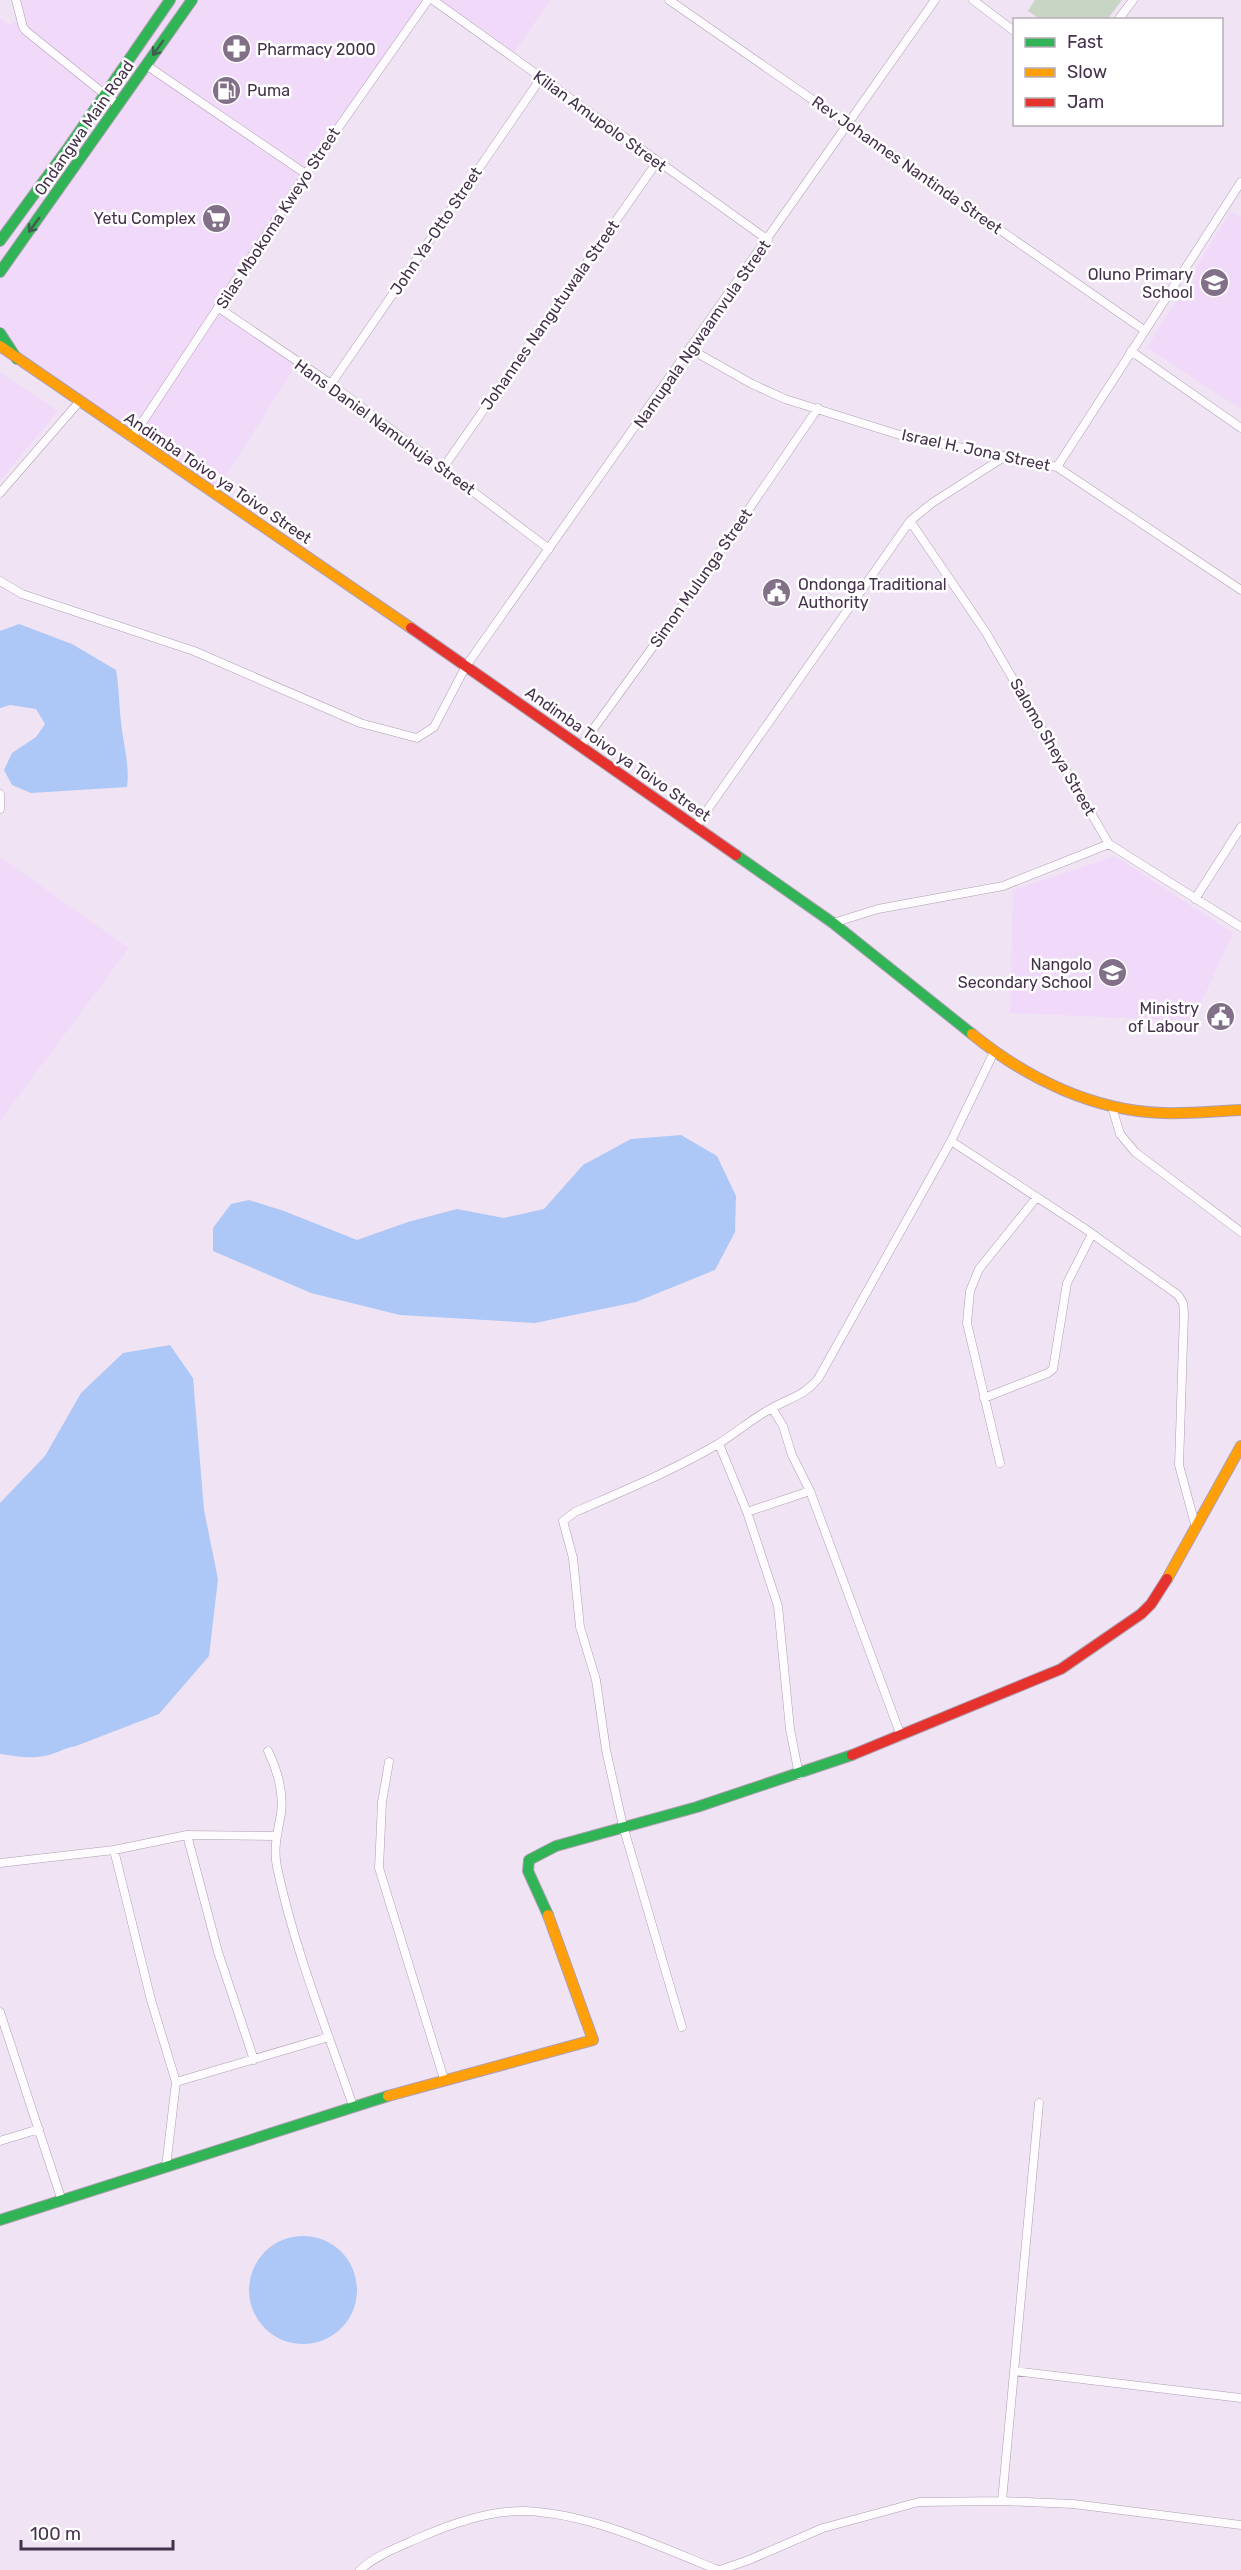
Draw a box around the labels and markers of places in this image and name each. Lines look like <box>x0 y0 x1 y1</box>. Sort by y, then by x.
pharmacy icon: Pharmacy 2000 <box>220 33 252 65</box>
place label: Pharmacy 2000 <box>257 40 376 59</box>
fuel station icon: Puma <box>210 74 242 106</box>
place label: Puma <box>247 81 290 100</box>
supermarket icon: Yetu Complex <box>201 202 233 234</box>
place label: Yetu Complex <box>93 209 196 228</box>
place label: Oluno Primary School <box>1088 265 1193 302</box>
school or university icon: Oluno Primary School <box>1198 267 1230 299</box>
place label: Ondonga Traditional Authority <box>798 575 947 612</box>
public building icon: Ondonga Traditional Authority <box>761 577 793 609</box>
place label: Nangolo Secondary School <box>958 955 1092 992</box>
school or university icon: Nangolo Secondary School <box>1097 957 1129 989</box>
place label: Ministry of Labour <box>1128 999 1199 1036</box>
public building icon: Ministry of Labour <box>1204 1001 1236 1033</box>

